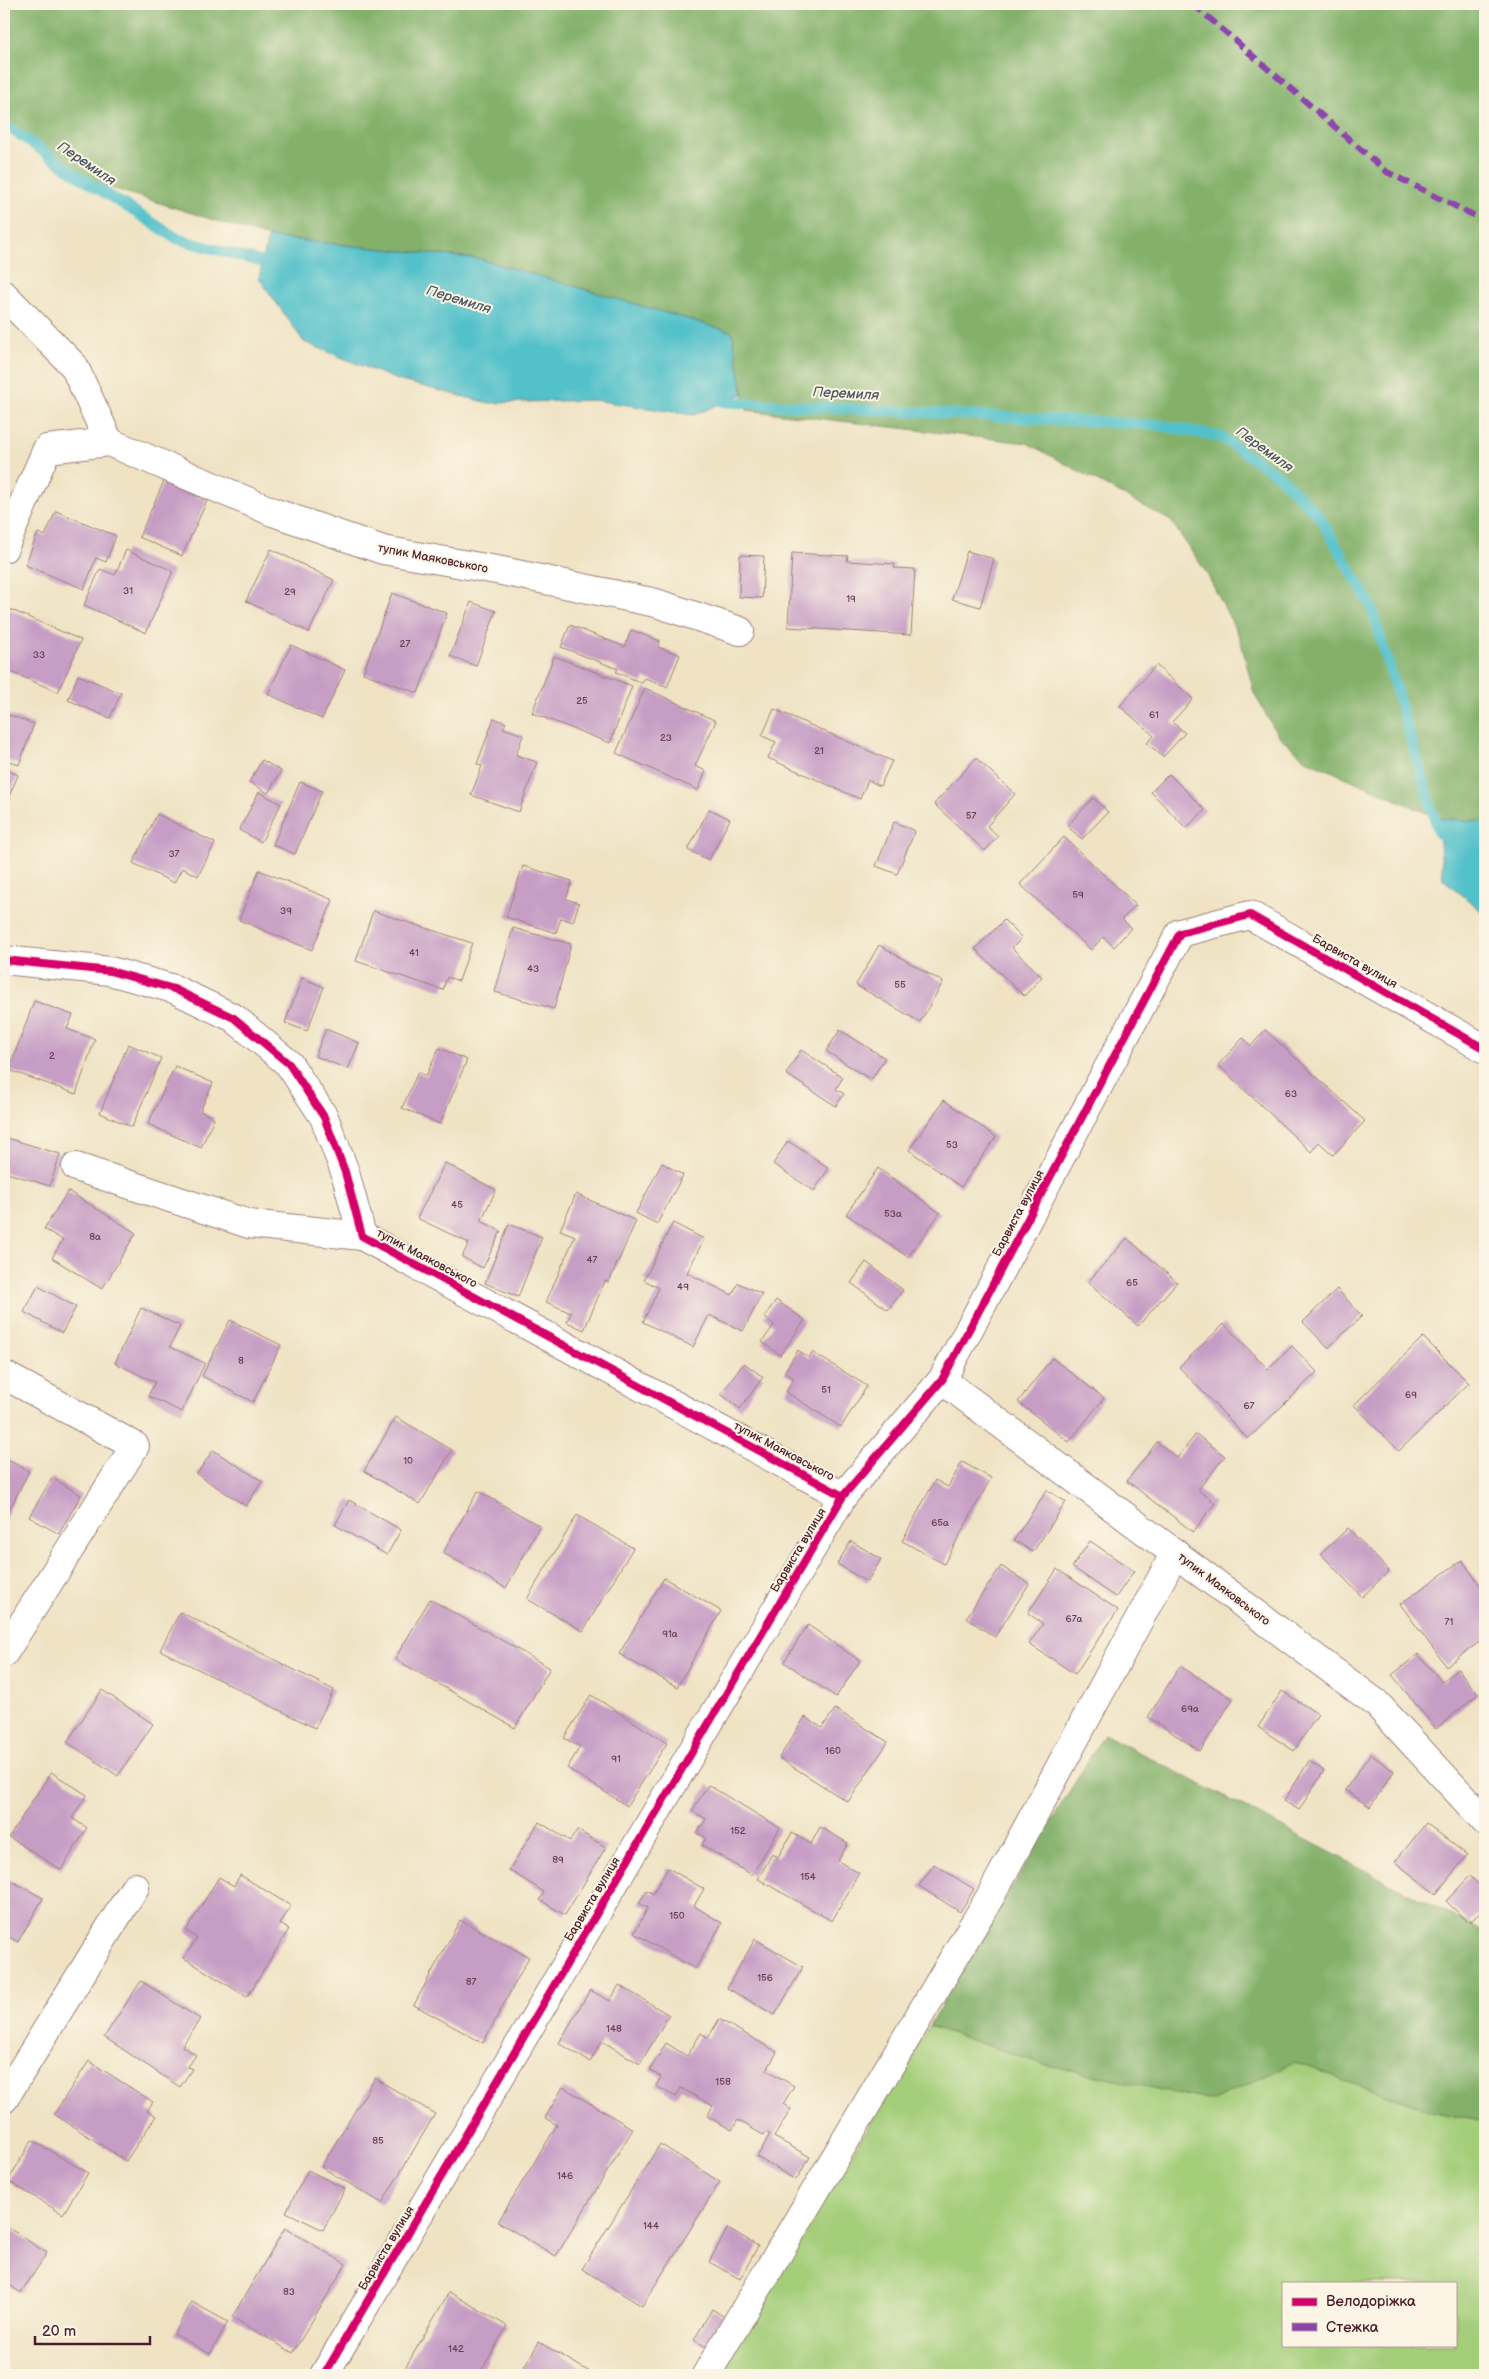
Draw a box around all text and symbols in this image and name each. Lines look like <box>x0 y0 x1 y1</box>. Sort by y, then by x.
water label: Перемиля <box>54 138 119 189</box>
water label: Перемиля <box>424 282 493 317</box>
water label: Перемиля <box>812 383 880 404</box>
water label: Перемиля <box>1233 423 1297 476</box>
street label: тупик Маяковського <box>377 540 489 577</box>
house number: 31 <box>123 585 133 597</box>
house number: 29 <box>284 586 296 598</box>
house number: 19 <box>846 593 856 605</box>
house number: 27 <box>400 638 410 650</box>
house number: 33 <box>33 649 45 661</box>
house number: 25 <box>576 695 588 707</box>
house number: 61 <box>1149 709 1159 721</box>
house number: 23 <box>660 732 672 744</box>
house number: 21 <box>814 745 824 757</box>
house number: 57 <box>966 810 976 822</box>
house number: 37 <box>168 848 180 860</box>
house number: 59 <box>1072 889 1084 901</box>
house number: 39 <box>280 905 292 917</box>
street label: Барвиста вулиця <box>1310 931 1400 992</box>
house number: 41 <box>409 947 419 959</box>
house number: 43 <box>527 963 539 975</box>
house number: 55 <box>894 979 906 991</box>
house number: 2 <box>49 1050 55 1062</box>
house number: 63 <box>1285 1088 1297 1100</box>
house number: 53 <box>946 1139 958 1151</box>
street label: Барвиста вулиця <box>989 1167 1048 1259</box>
house number: 45 <box>451 1199 463 1211</box>
house number: 53а <box>884 1208 902 1220</box>
street label: тупик Маяковського <box>374 1226 480 1291</box>
house number: 8а <box>89 1231 101 1243</box>
house number: 47 <box>586 1254 598 1266</box>
house number: 65 <box>1126 1277 1138 1289</box>
house number: 49 <box>677 1281 689 1293</box>
house number: 8 <box>238 1355 244 1367</box>
house number: 51 <box>821 1384 831 1396</box>
house number: 69 <box>1405 1389 1417 1401</box>
house number: 67 <box>1243 1400 1255 1412</box>
street label: тупик Маяковського <box>731 1419 837 1484</box>
house number: 10 <box>403 1455 413 1467</box>
street label: Барвиста вулиця <box>767 1505 830 1595</box>
house number: 65а <box>931 1517 949 1529</box>
street label: тупик Маяковського <box>1175 1550 1273 1629</box>
house number: 67а <box>1066 1613 1083 1625</box>
house number: 71 <box>1445 1616 1454 1628</box>
house number: 91а <box>662 1628 678 1640</box>
house number: 69а <box>1181 1703 1199 1715</box>
house number: 160 <box>825 1745 841 1757</box>
house number: 91 <box>611 1753 621 1765</box>
house number: 152 <box>730 1825 746 1837</box>
house number: 89 <box>552 1854 564 1866</box>
street label: Барвиста вулиця <box>561 1854 624 1944</box>
house number: 154 <box>800 1871 816 1883</box>
house number: 150 <box>669 1910 685 1922</box>
house number: 156 <box>757 1972 773 1984</box>
house number: 87 <box>466 1976 476 1988</box>
house number: 148 <box>606 2023 622 2035</box>
house number: 158 <box>715 2076 731 2088</box>
house number: 85 <box>372 2135 384 2147</box>
house number: 146 <box>557 2170 573 2182</box>
street label: Барвиста вулиця <box>355 2203 418 2293</box>
house number: 144 <box>643 2220 659 2232</box>
legend <box>1282 2282 1456 2346</box>
house number: 83 <box>283 2286 295 2298</box>
text: Велодоріжка <box>1326 2292 1416 2311</box>
scale bar <box>35 2314 150 2346</box>
text: Стежка <box>1326 2318 1379 2337</box>
text: 20 m <box>42 2322 76 2341</box>
house number: 142 <box>448 2343 464 2355</box>

